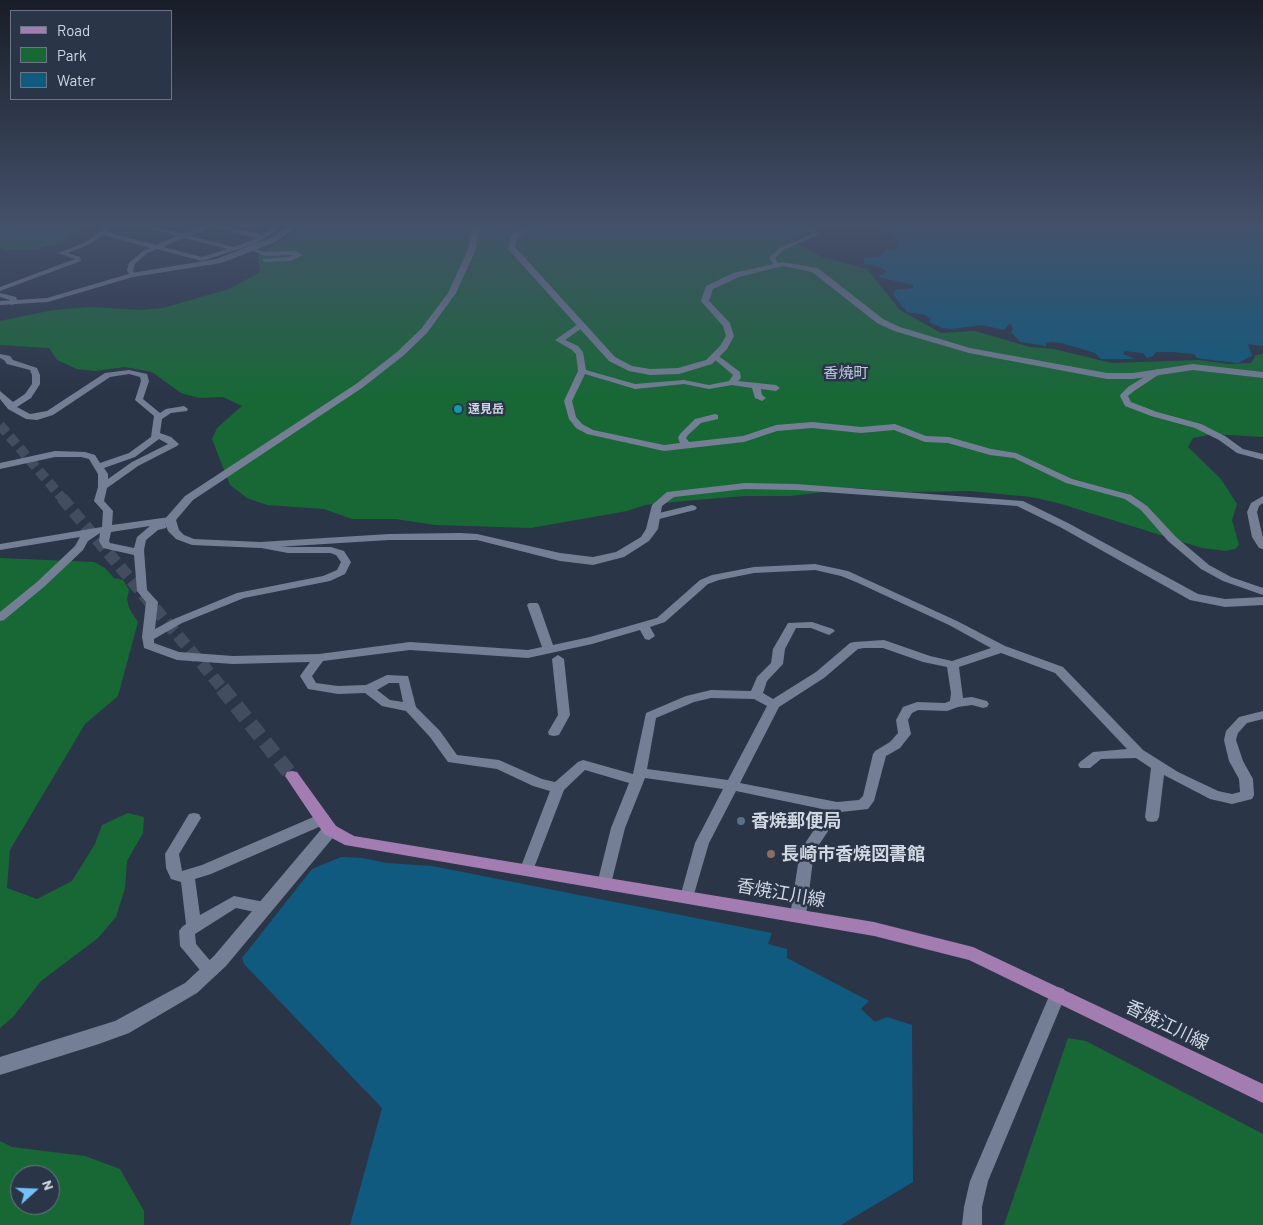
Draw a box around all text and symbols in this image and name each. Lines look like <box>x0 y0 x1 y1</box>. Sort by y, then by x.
legend <box>10 10 172 100</box>
text: Road <box>57 21 90 39</box>
text: Park <box>57 46 86 64</box>
text: Water <box>57 71 96 89</box>
district label: 香焼町 <box>824 364 868 382</box>
place label: 遠見岳 <box>468 402 504 416</box>
marker: 遠見岳 <box>452 403 464 415</box>
place label: 香焼郵便局 <box>751 810 841 832</box>
marker: 香焼郵便局 <box>735 815 747 827</box>
place label: 長崎市香焼図書館 <box>781 843 925 865</box>
marker: 長崎市香焼図書館 <box>765 848 777 860</box>
street label: 香焼江川線 <box>735 875 827 911</box>
street label: 香焼江川線 <box>1122 996 1212 1054</box>
north arrow <box>10 1165 60 1215</box>
text: N <box>39 1178 58 1192</box>

